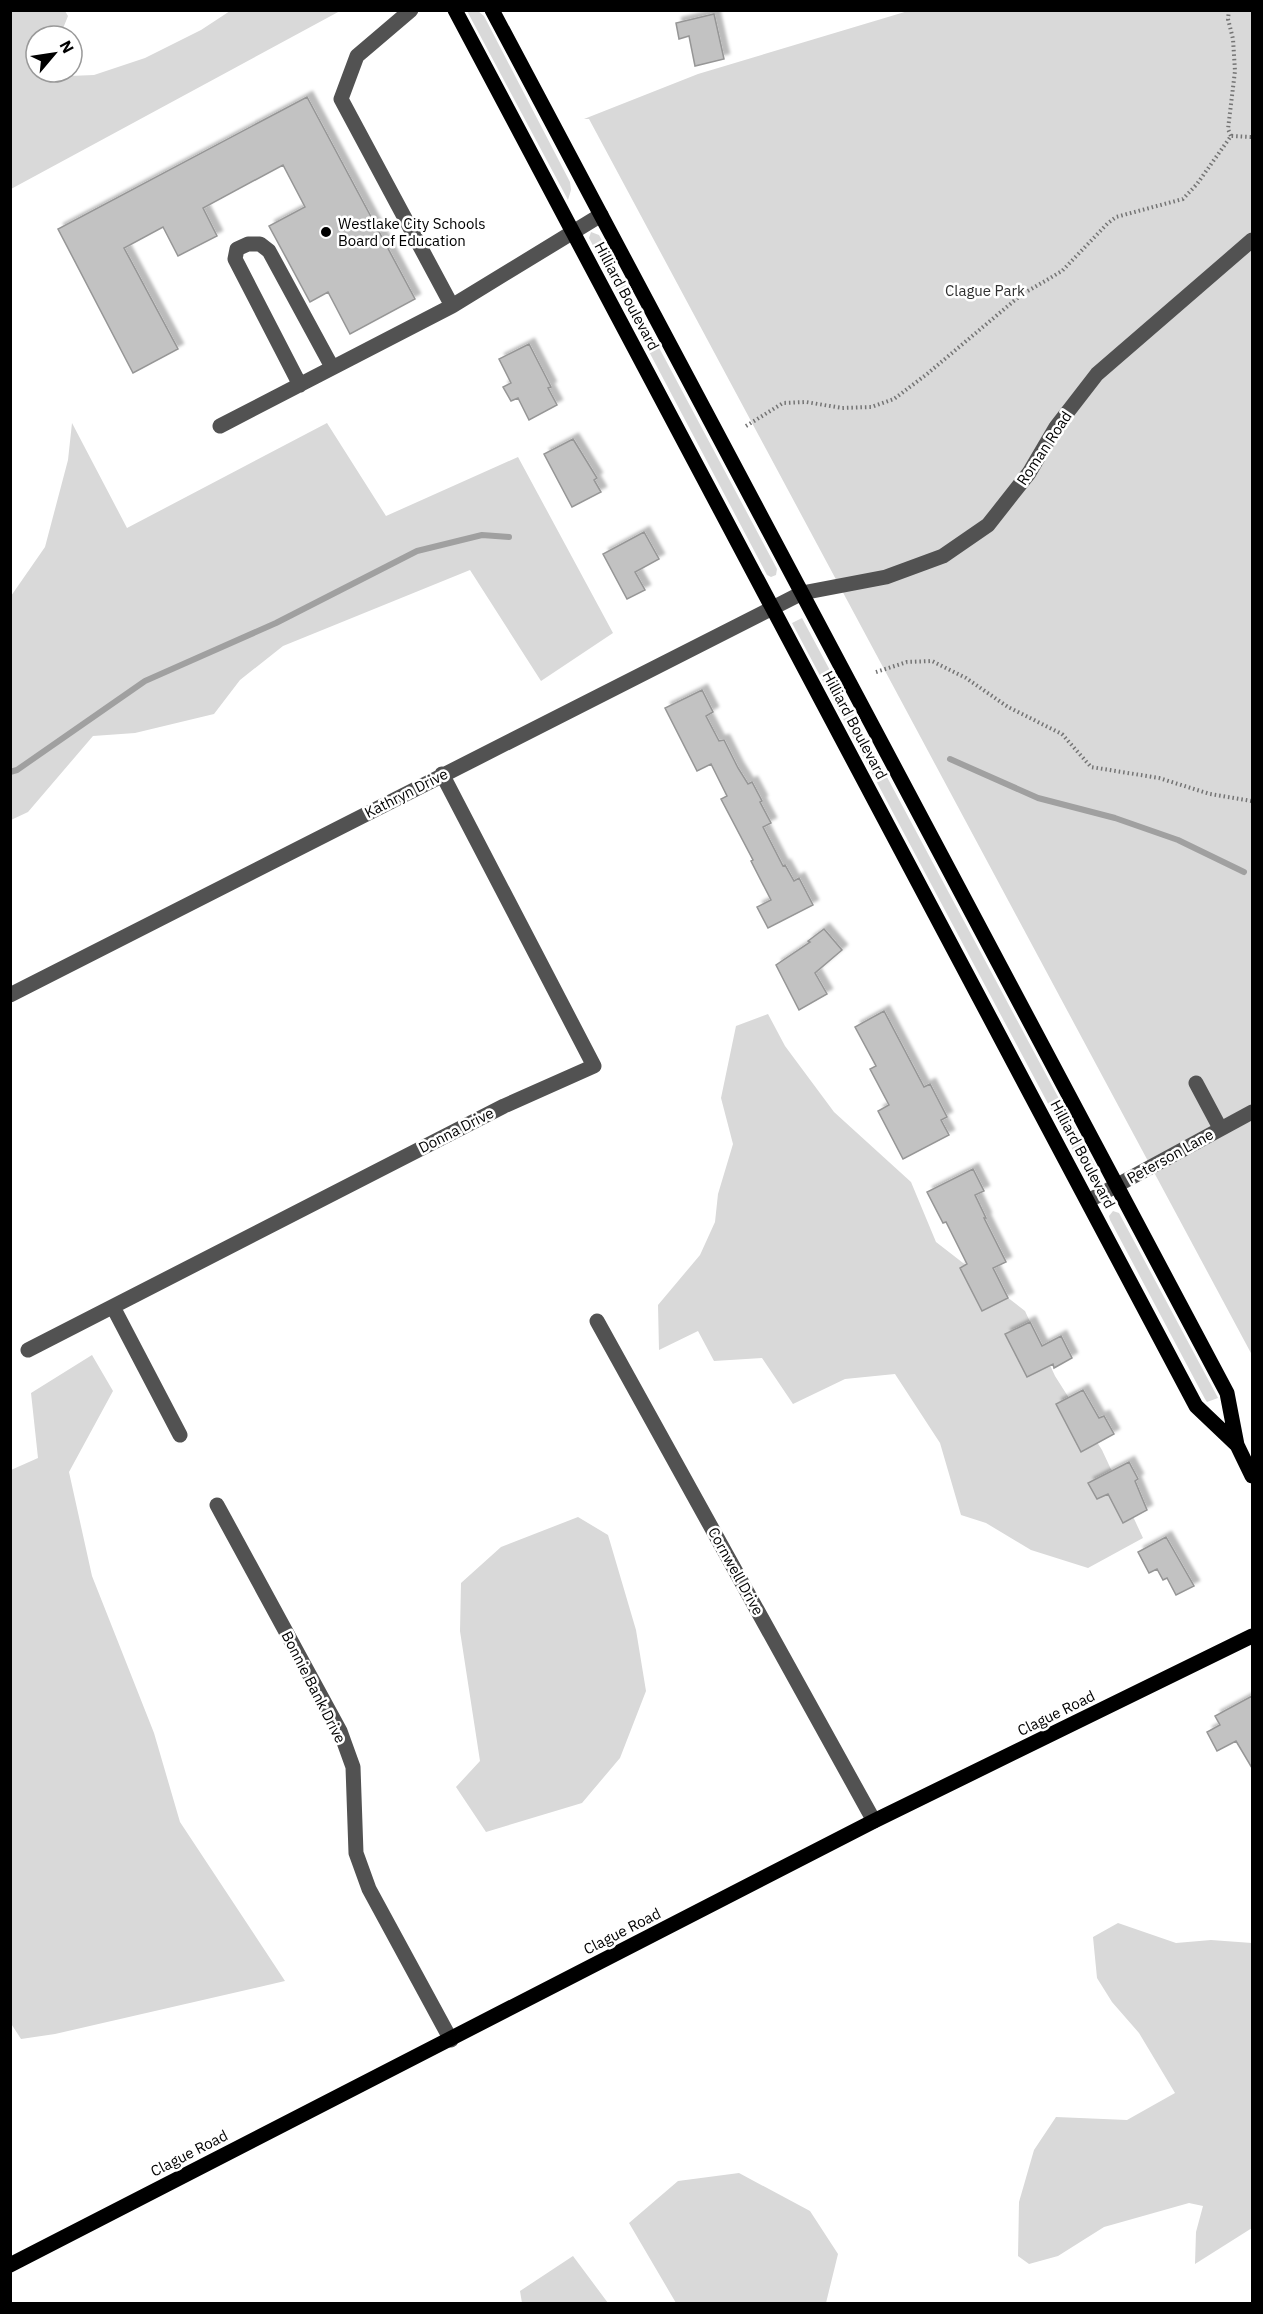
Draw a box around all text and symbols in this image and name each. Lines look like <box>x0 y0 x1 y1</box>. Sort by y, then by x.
north arrow <box>24 24 84 84</box>
text: N <box>56 37 79 57</box>
place label: Westlake City Schools Board of Education <box>338 214 486 250</box>
marker: Westlake City Schools Board of Education <box>319 225 333 239</box>
street label: Hilliard Boulevard <box>590 239 664 353</box>
park label: Clague Park <box>945 281 1025 300</box>
street label: Roman Road <box>1012 407 1076 489</box>
street label: Hilliard Boulevard <box>818 668 892 782</box>
street label: Kathryn Drive <box>361 764 451 822</box>
street label: Hilliard Boulevard <box>1046 1097 1120 1211</box>
street label: Donna Drive <box>415 1103 497 1157</box>
street label: Peterson Lane <box>1123 1124 1217 1188</box>
street label: Cornwell Drive <box>704 1524 768 1618</box>
street label: Bonnie Bank Drive <box>278 1628 350 1746</box>
street label: Clague Road <box>1014 1686 1098 1740</box>
street label: Clague Road <box>580 1903 664 1959</box>
street label: Clague Road <box>147 2125 231 2181</box>

